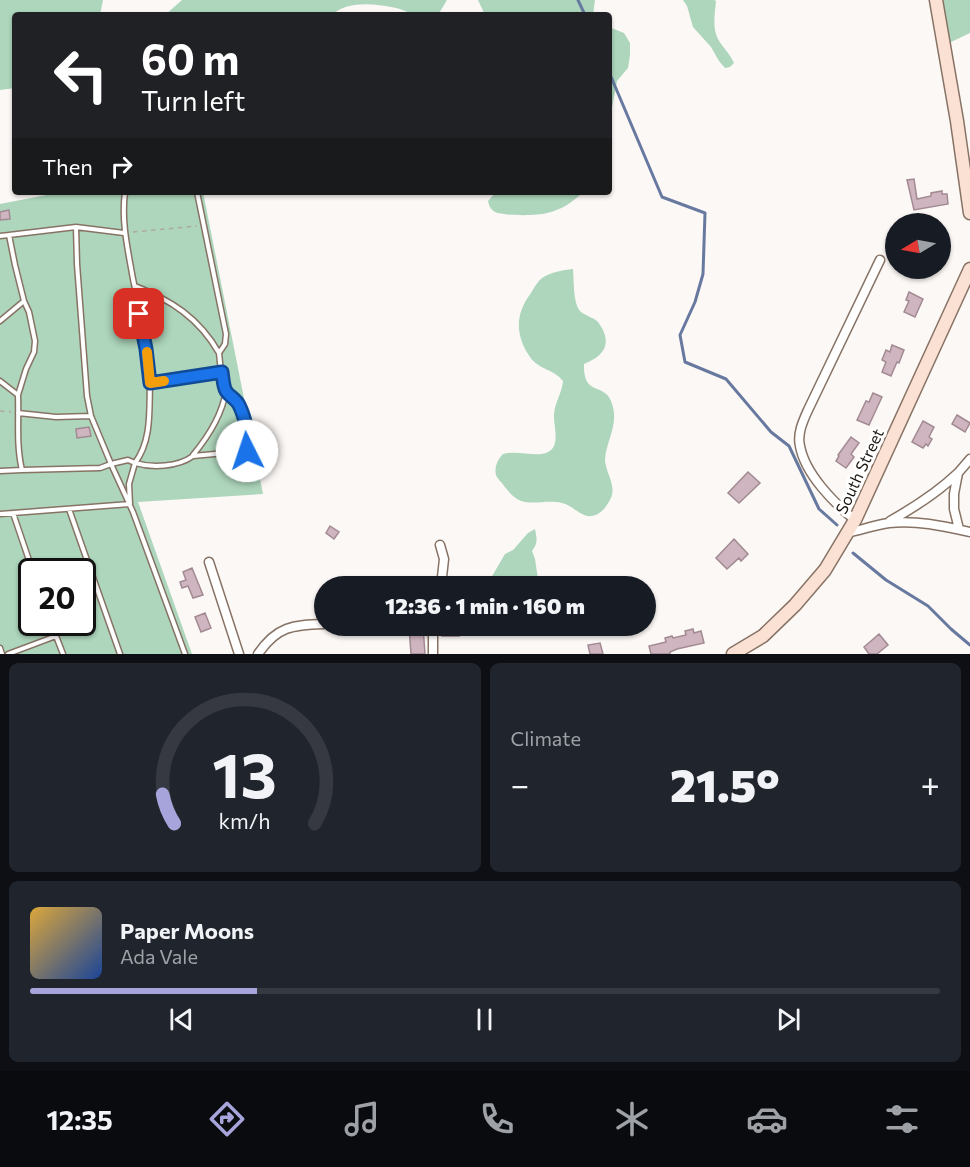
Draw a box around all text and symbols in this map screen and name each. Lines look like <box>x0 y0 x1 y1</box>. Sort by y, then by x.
text: 60 m <box>141 32 240 84</box>
icon: left <box>42 36 120 114</box>
text: Turn left <box>141 84 245 117</box>
icon: right <box>105 150 138 183</box>
text: Then <box>42 153 93 180</box>
north arrow <box>885 213 951 279</box>
map controls <box>885 213 951 279</box>
pin <box>113 288 164 339</box>
icon: arrive <box>122 297 155 330</box>
position arrow <box>215 419 279 483</box>
street label: South Street <box>831 425 887 517</box>
speed limit sign: 20 <box>18 558 96 636</box>
text: 12:36 · 1 min · 160 m <box>385 592 585 619</box>
text: Climate <box>511 726 581 750</box>
text: 13 <box>212 735 277 811</box>
text: 21.5° <box>670 756 780 811</box>
text: − <box>511 763 529 804</box>
text: + <box>921 763 940 804</box>
text: km/h <box>219 808 271 834</box>
text: Paper Moons <box>120 917 254 944</box>
text: Ada Vale <box>120 944 198 968</box>
icon: previous <box>165 1003 198 1036</box>
icon: pause <box>468 1003 501 1036</box>
icon: next <box>772 1003 805 1036</box>
icon: directions <box>206 1098 248 1140</box>
icon: music <box>341 1098 383 1140</box>
icon: phone <box>476 1098 518 1140</box>
icon: climate <box>611 1098 653 1140</box>
icon: car <box>746 1098 788 1140</box>
icon: filters <box>881 1098 923 1140</box>
text: 12:35 <box>47 1103 113 1136</box>

